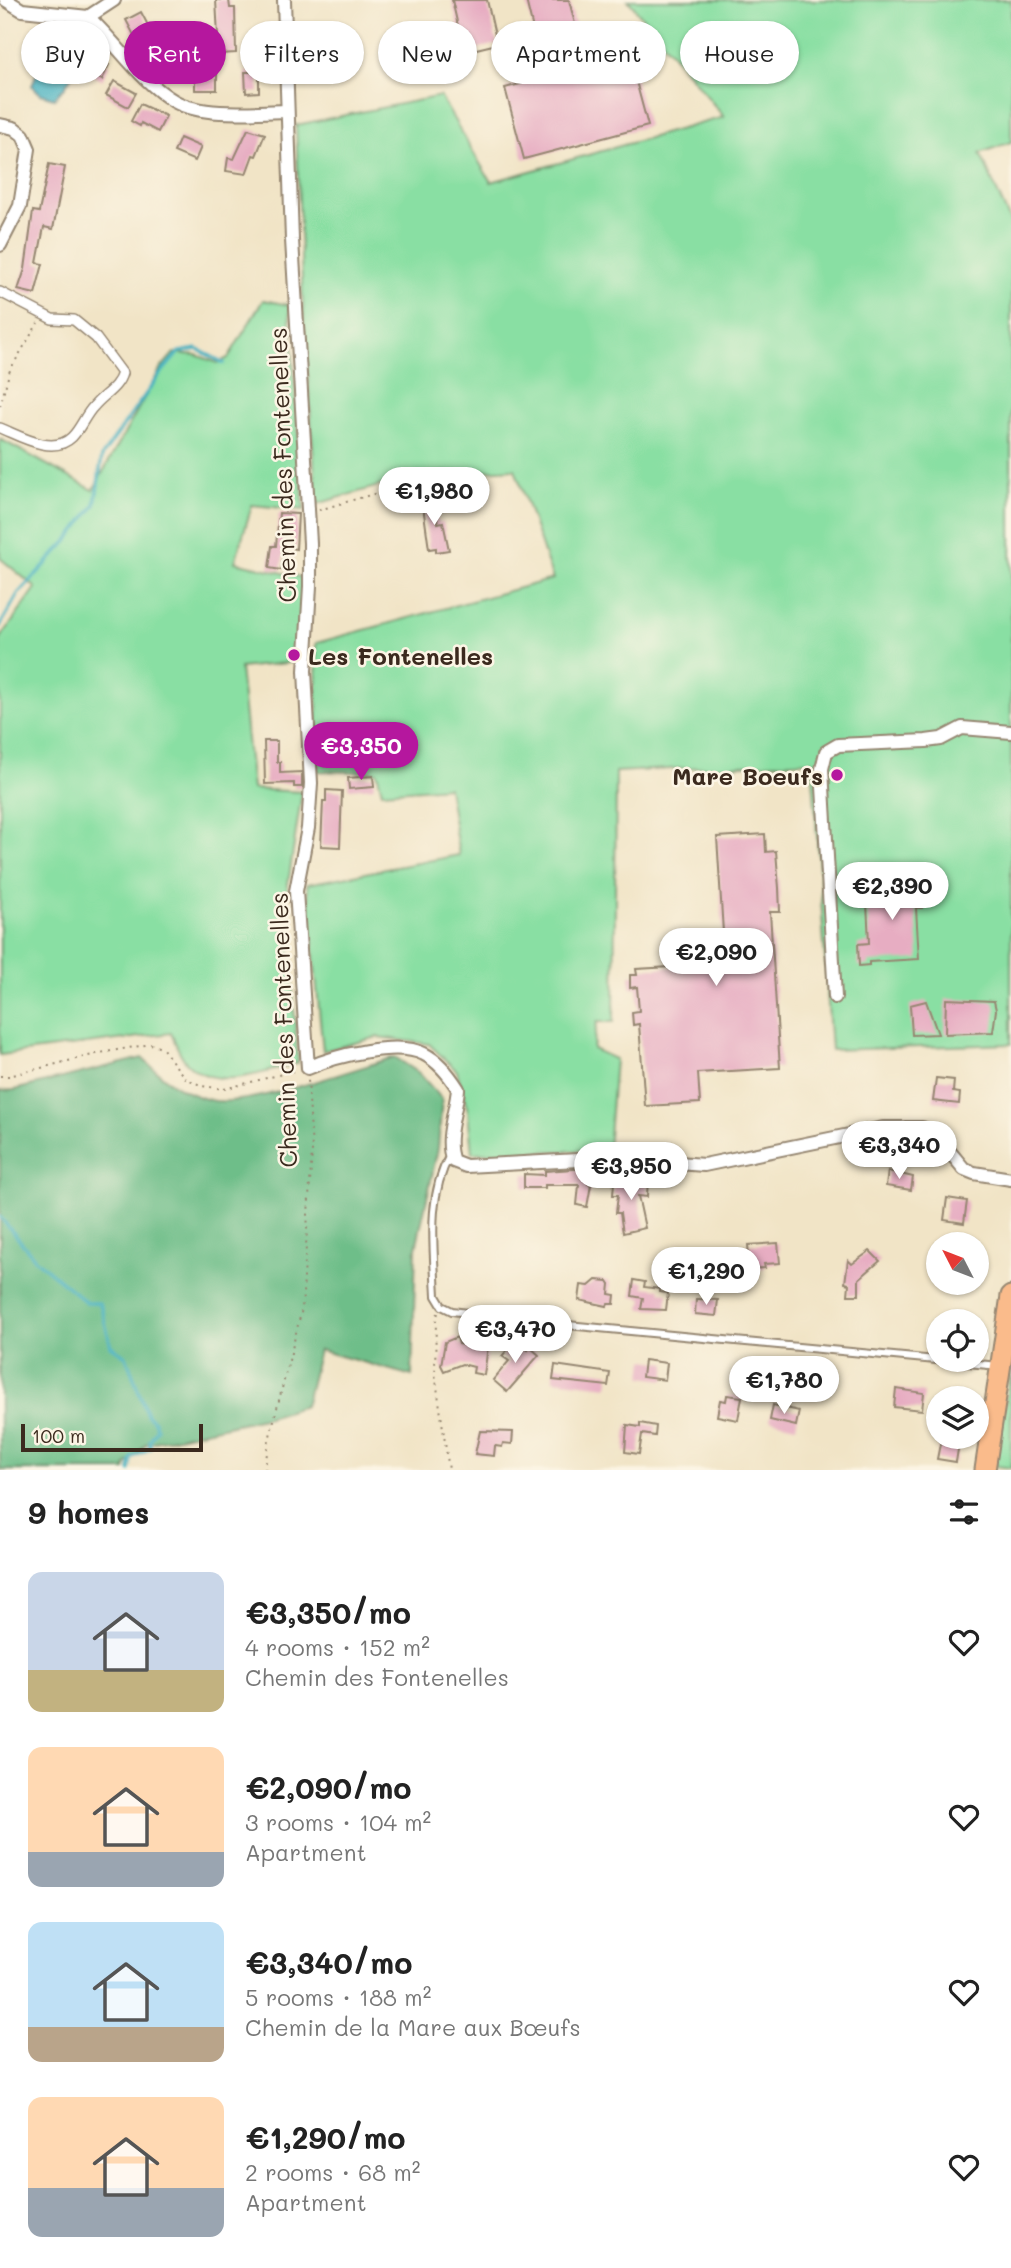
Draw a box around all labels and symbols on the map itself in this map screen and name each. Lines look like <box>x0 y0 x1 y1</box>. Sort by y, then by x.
street label: Chemin des Fontenelles <box>262 327 302 603</box>
pin: €1,980 <box>377 468 491 527</box>
place label: Les Fontenelles <box>308 640 493 671</box>
marker: Les Fontenelles <box>286 647 302 663</box>
pin: €3,350 <box>304 722 418 782</box>
place label: Mare Boeufs <box>672 760 823 791</box>
marker: Mare Boeufs <box>829 767 845 783</box>
pin: €2,390 <box>835 862 949 922</box>
street label: Chemin des Fontenelles <box>263 892 303 1168</box>
pin: €2,090 <box>659 928 773 988</box>
pin: €3,340 <box>842 1122 956 1181</box>
pin: €3,950 <box>574 1142 688 1202</box>
north arrow <box>926 1232 989 1295</box>
pin: €1,290 <box>649 1248 763 1307</box>
pin: €3,470 <box>458 1306 572 1365</box>
pin: €1,780 <box>727 1356 841 1416</box>
scale bar <box>21 1421 203 1453</box>

